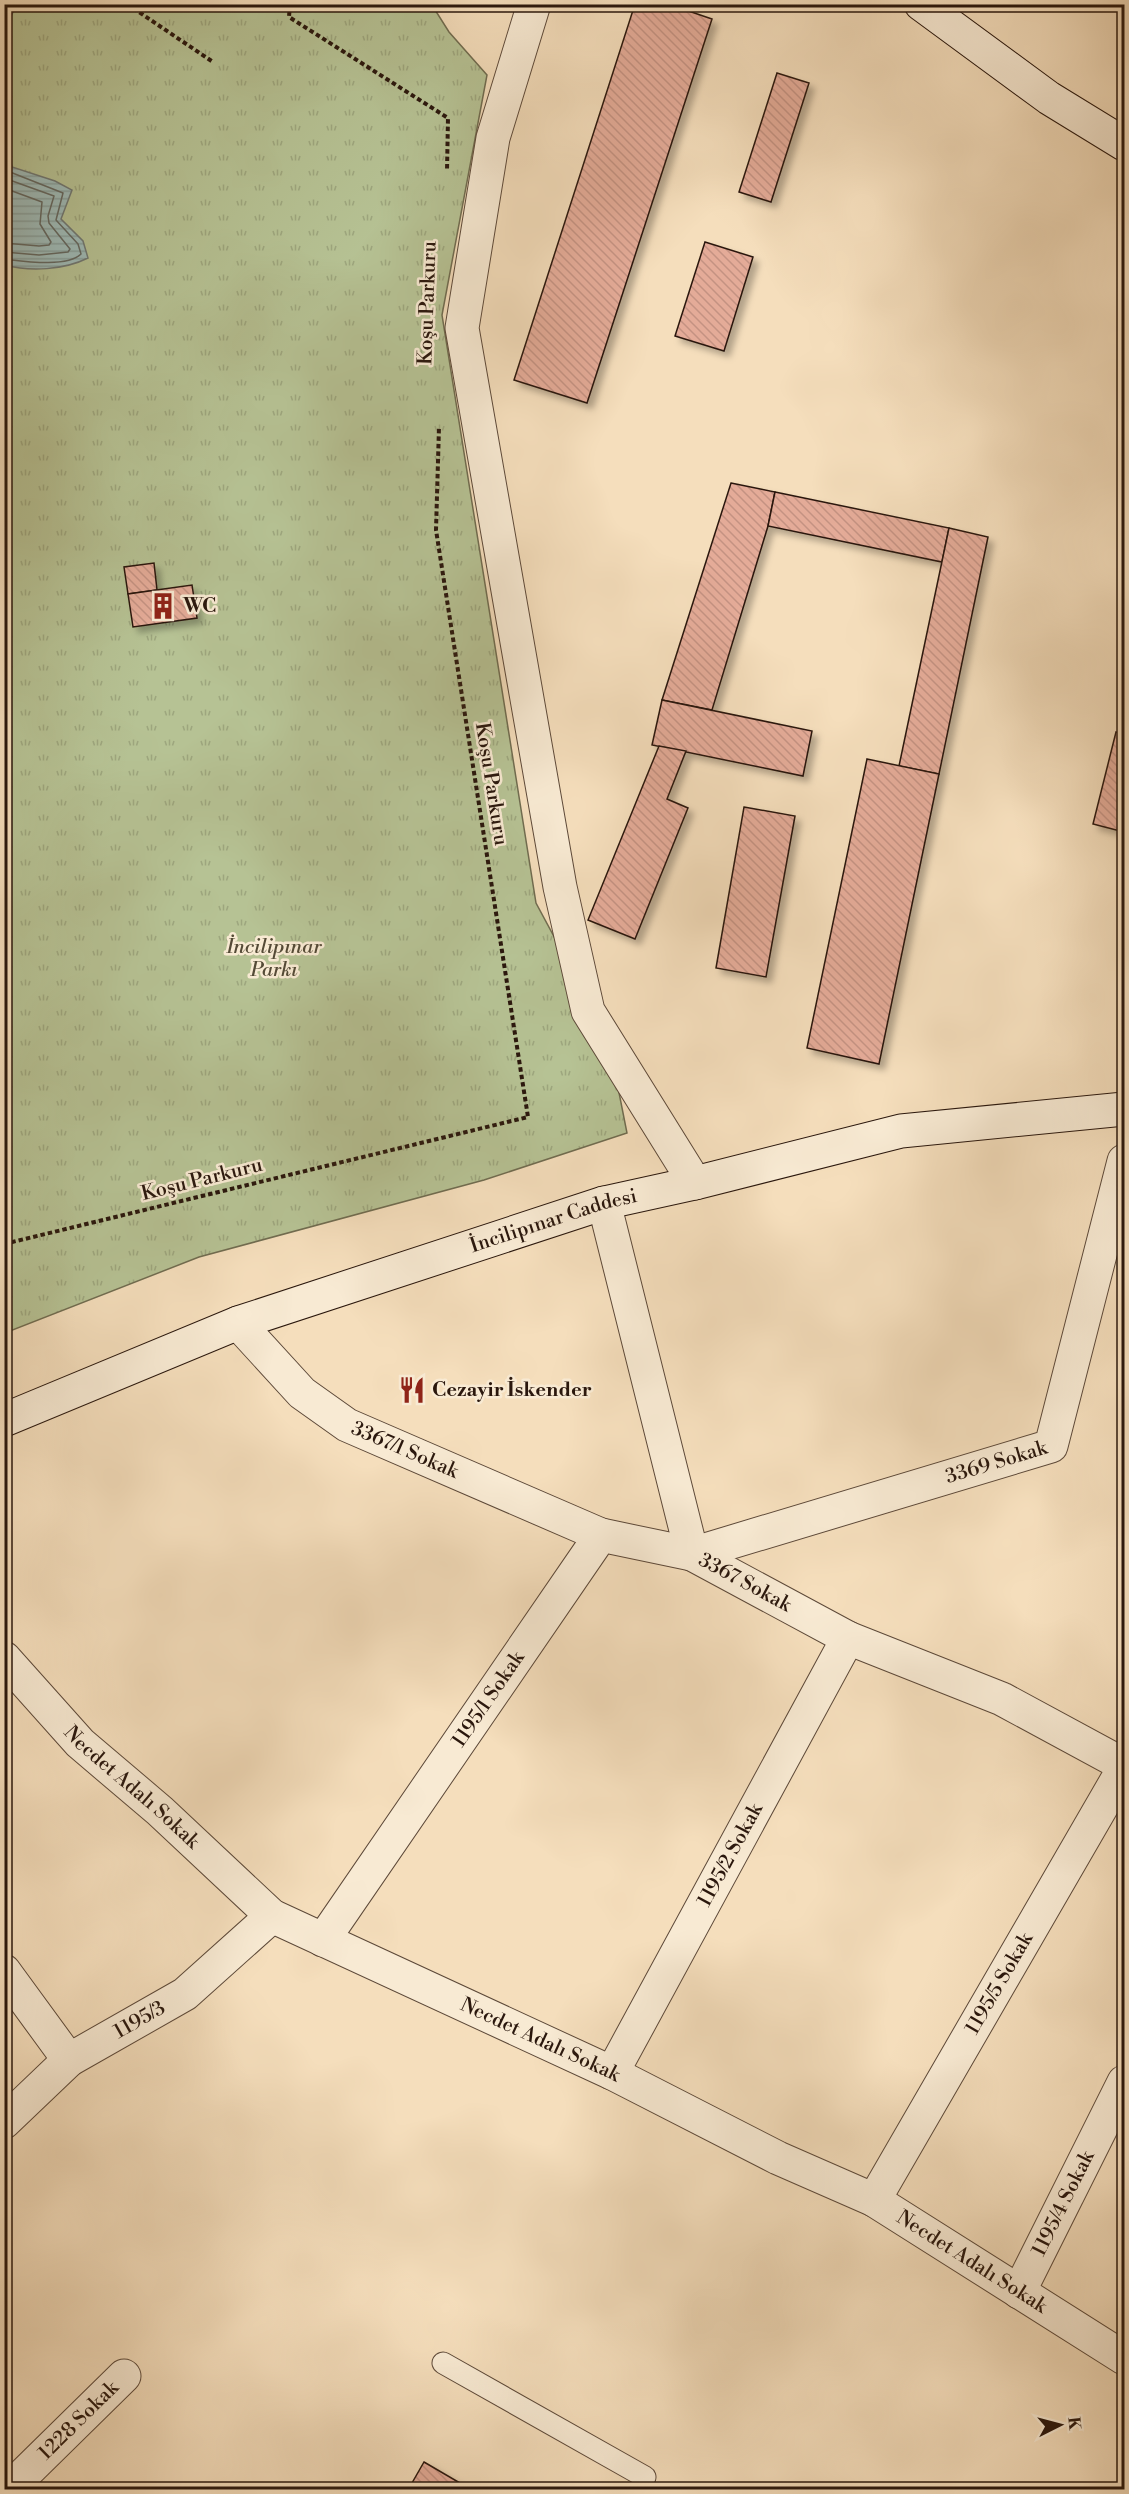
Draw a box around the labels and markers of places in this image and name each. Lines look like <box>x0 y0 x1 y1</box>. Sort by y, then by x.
building icon: WC <box>148 591 178 621</box>
place label: WC <box>182 594 216 619</box>
restaurant icon: Cezayir İskender <box>397 1375 427 1405</box>
place label: Cezayir İskender <box>432 1376 592 1403</box>

